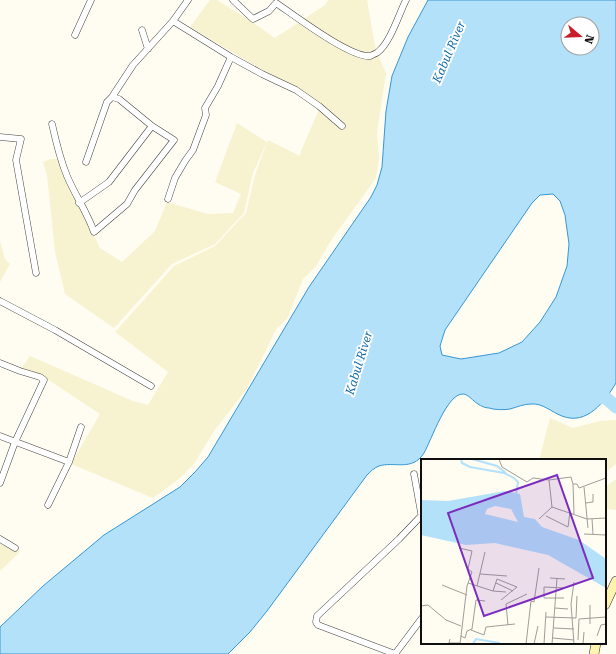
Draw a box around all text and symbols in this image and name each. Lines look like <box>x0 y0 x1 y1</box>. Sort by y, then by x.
north arrow <box>560 16 600 56</box>
water label: Kabul River <box>429 19 468 86</box>
text: N <box>581 33 597 46</box>
water label: Kabul River <box>342 330 375 397</box>
inset map <box>421 459 606 644</box>

